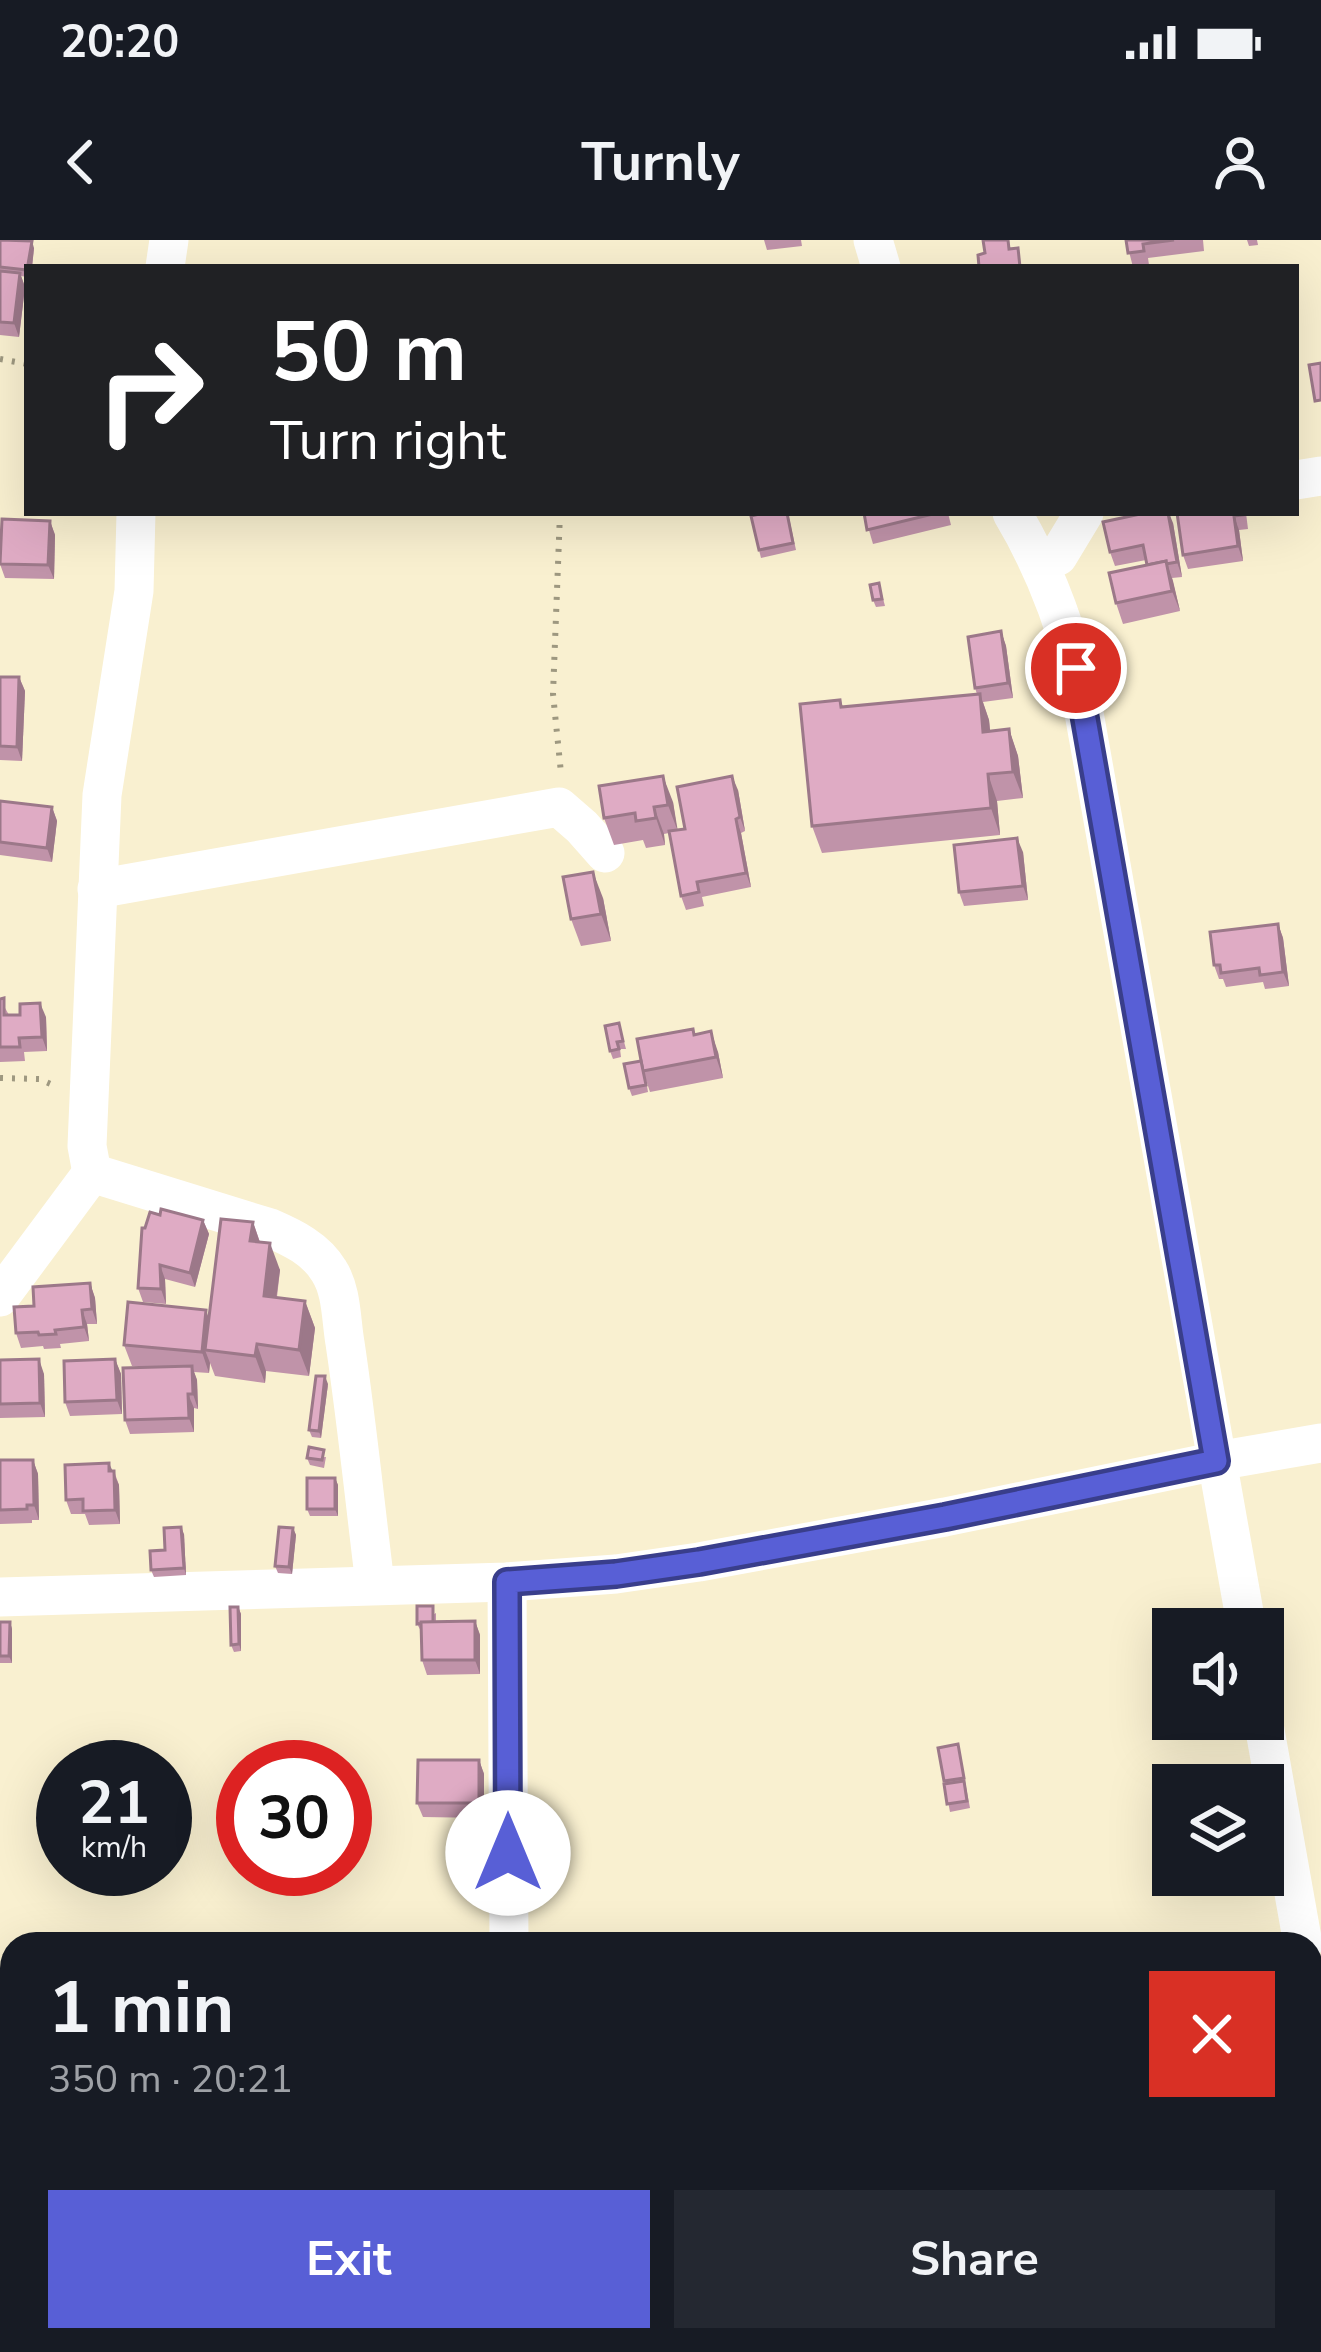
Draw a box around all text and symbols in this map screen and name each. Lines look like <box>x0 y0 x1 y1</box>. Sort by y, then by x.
text: 20:20 <box>60 12 179 73</box>
text: Turnly <box>581 125 740 199</box>
icon: back <box>48 129 114 195</box>
icon: person <box>1207 129 1273 195</box>
text: 50 m <box>270 295 467 410</box>
icon: right <box>72 312 228 468</box>
text: Turn right <box>270 404 506 478</box>
pin <box>1025 617 1127 719</box>
icon: arrive <box>1043 635 1109 701</box>
map controls <box>1152 1608 1284 1896</box>
button: sound <box>1152 1608 1284 1740</box>
speed limit sign: 30 <box>216 1740 372 1896</box>
text: 21 <box>78 1762 150 1844</box>
button: layers <box>1152 1764 1284 1896</box>
position arrow <box>445 1790 571 1916</box>
text: km/h <box>81 1827 147 1868</box>
text: 1 min <box>48 1959 234 2057</box>
button: close <box>1149 1971 1275 2097</box>
text: 350 m · 20:21 <box>48 2053 293 2106</box>
button: Exit <box>48 2190 650 2328</box>
button: Share <box>674 2190 1275 2328</box>

